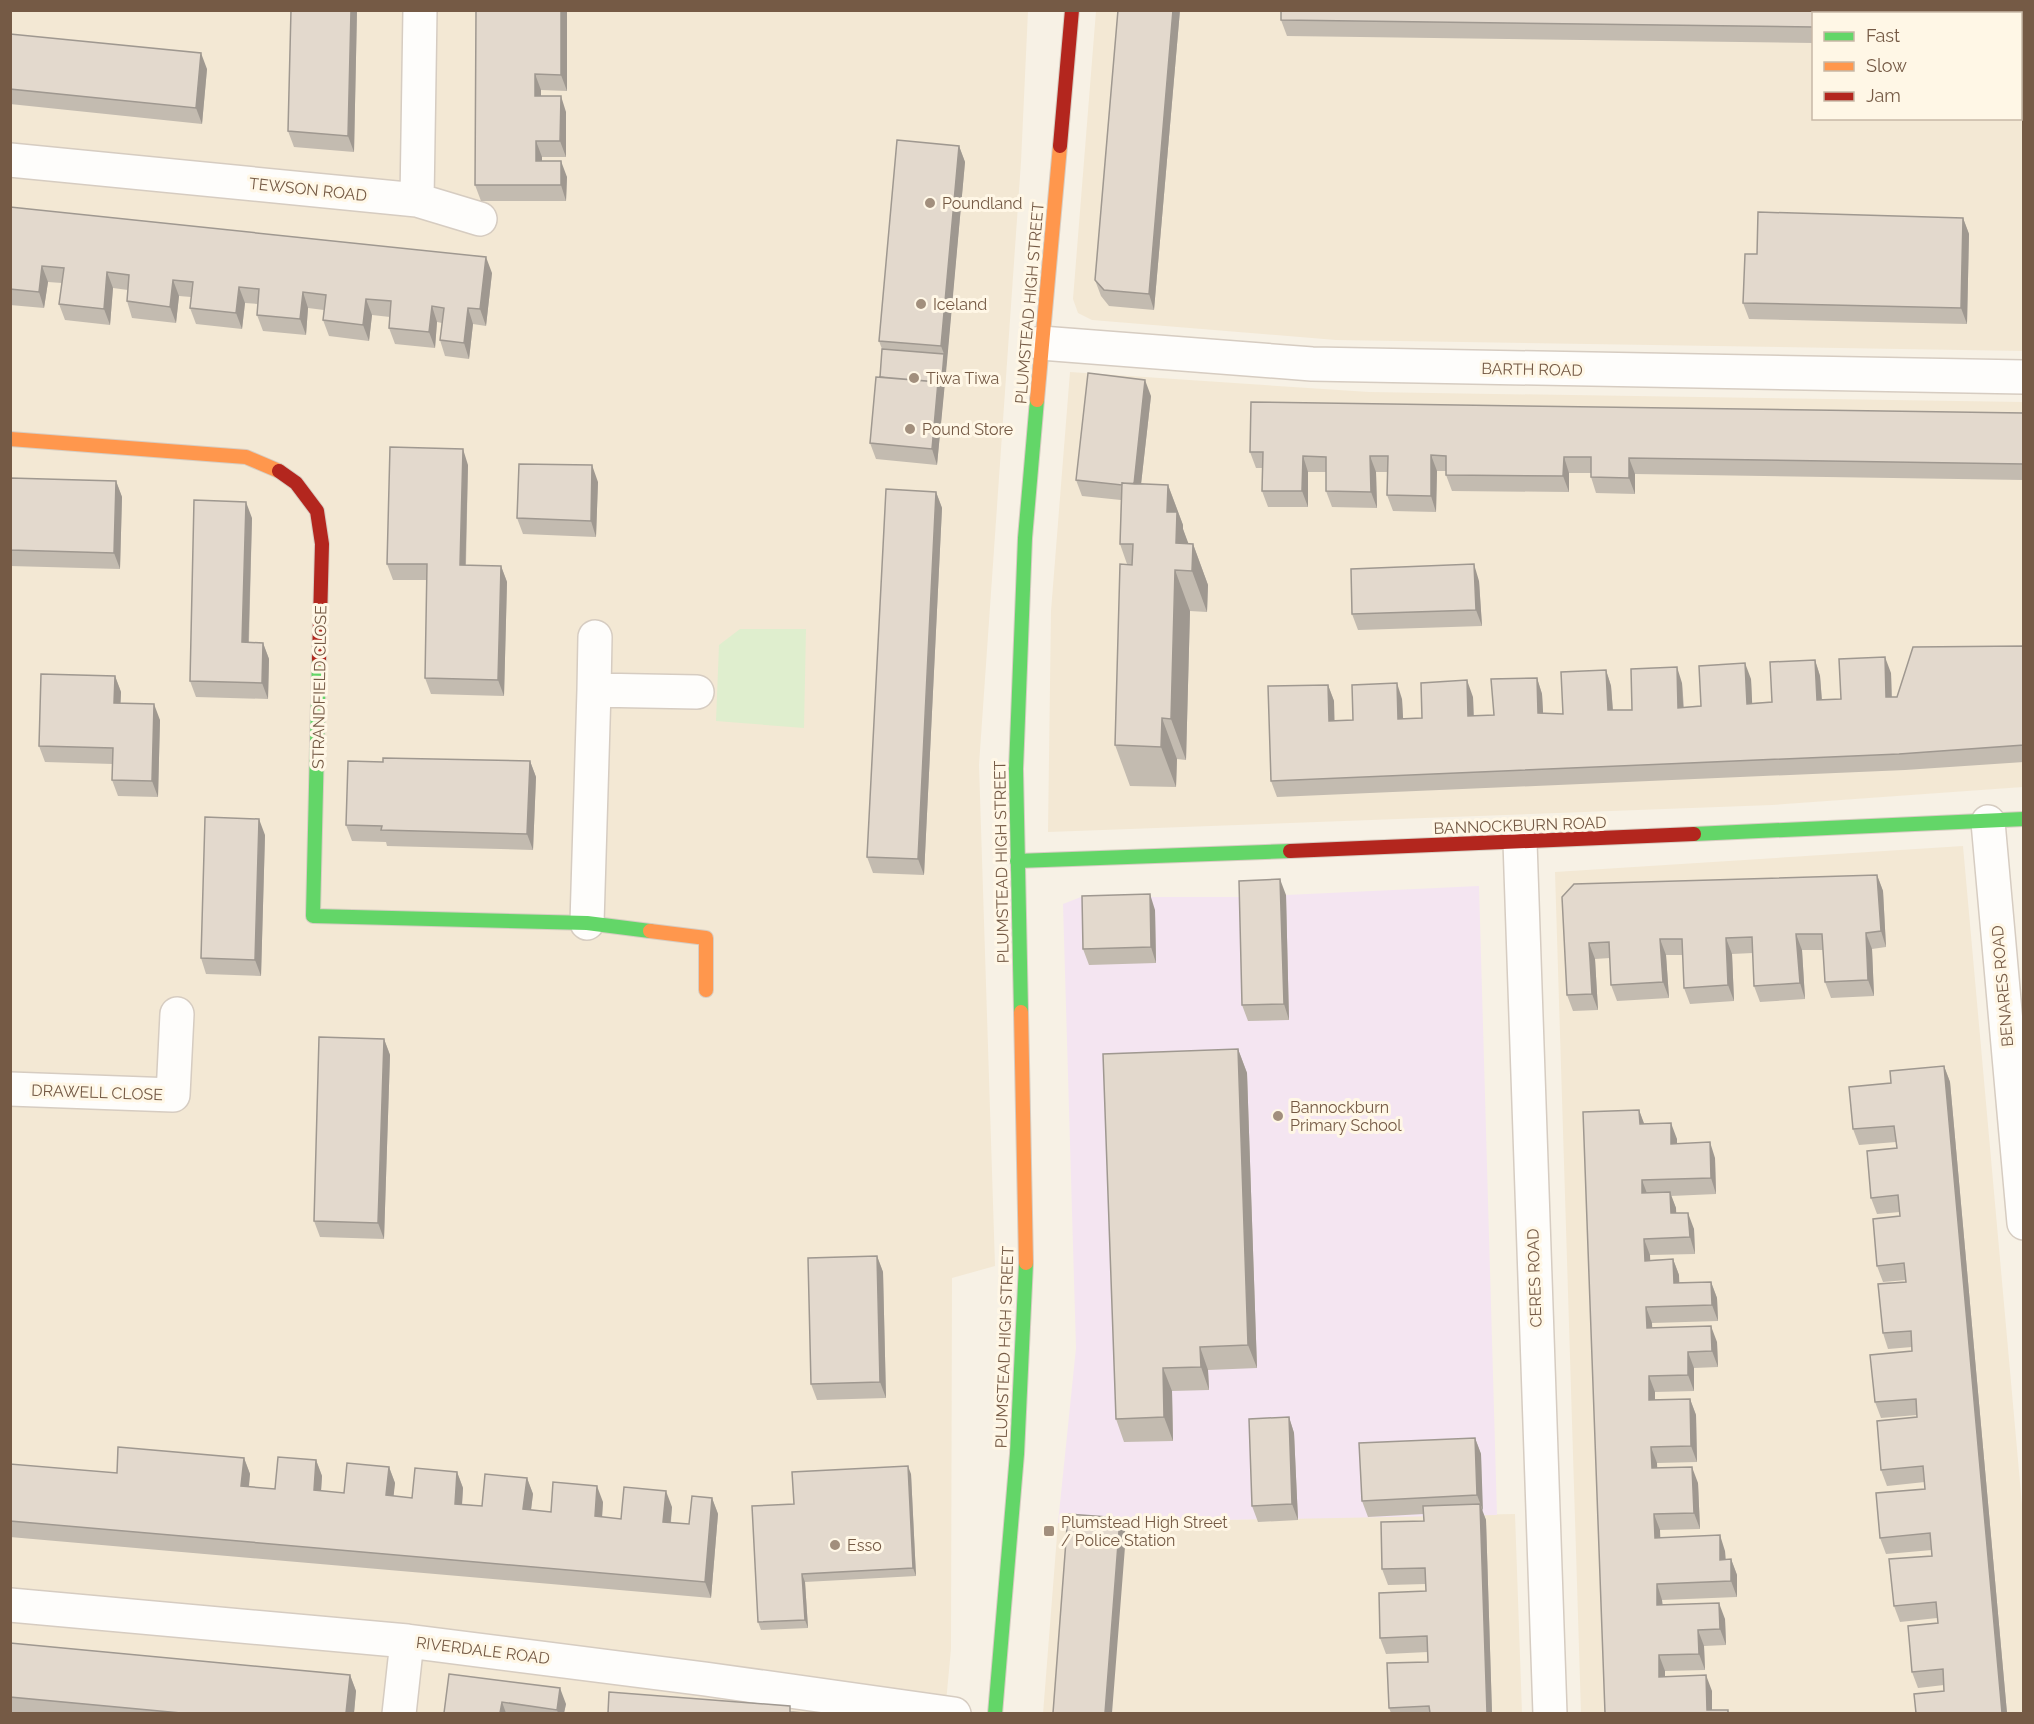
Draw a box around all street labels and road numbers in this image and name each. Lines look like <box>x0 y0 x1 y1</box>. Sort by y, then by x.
street label: TEWSON ROAD <box>248 174 368 205</box>
street label: PLUMSTEAD HIGH STREET <box>1011 201 1048 405</box>
street label: BARTH ROAD <box>1481 359 1583 380</box>
street label: STRANDFIELD CLOSE <box>309 605 330 769</box>
street label: PLUMSTEAD HIGH STREET <box>990 760 1013 963</box>
street label: BANNOCKBURN ROAD <box>1433 813 1607 838</box>
street label: BENARES ROAD <box>1988 924 2017 1047</box>
street label: DRAWELL CLOSE <box>31 1081 163 1104</box>
street label: CERES ROAD <box>1523 1228 1546 1328</box>
street label: PLUMSTEAD HIGH STREET <box>991 1245 1018 1449</box>
street label: RIVERDALE ROAD <box>415 1633 551 1668</box>

